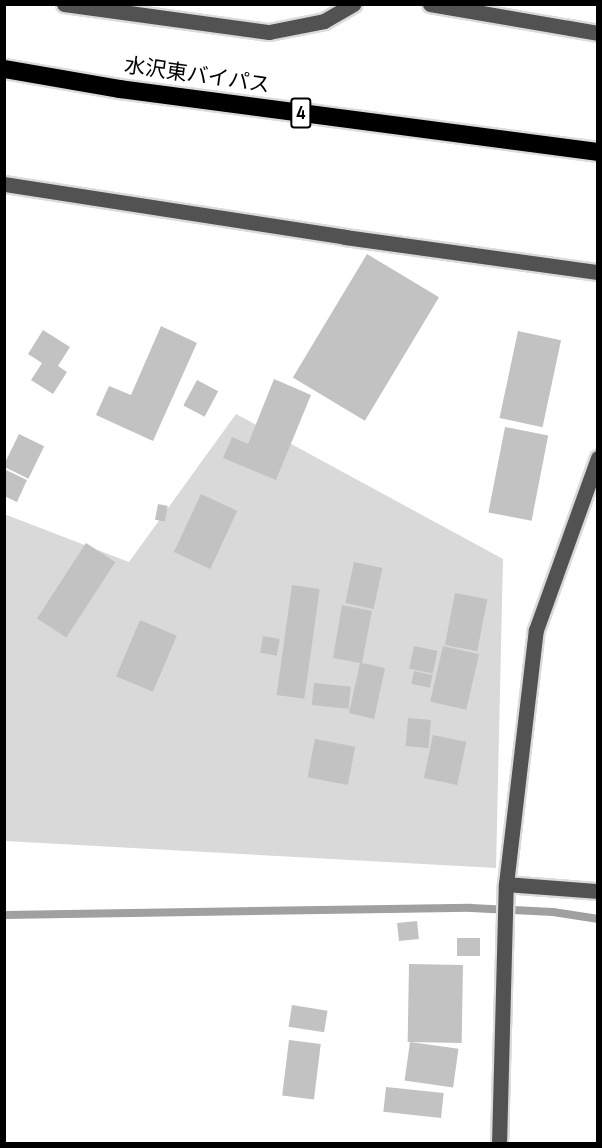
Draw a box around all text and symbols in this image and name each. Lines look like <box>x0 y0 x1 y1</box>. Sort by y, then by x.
street label: 水沢東バイパス <box>122 53 272 99</box>
road number: 4 <box>289 96 313 130</box>

